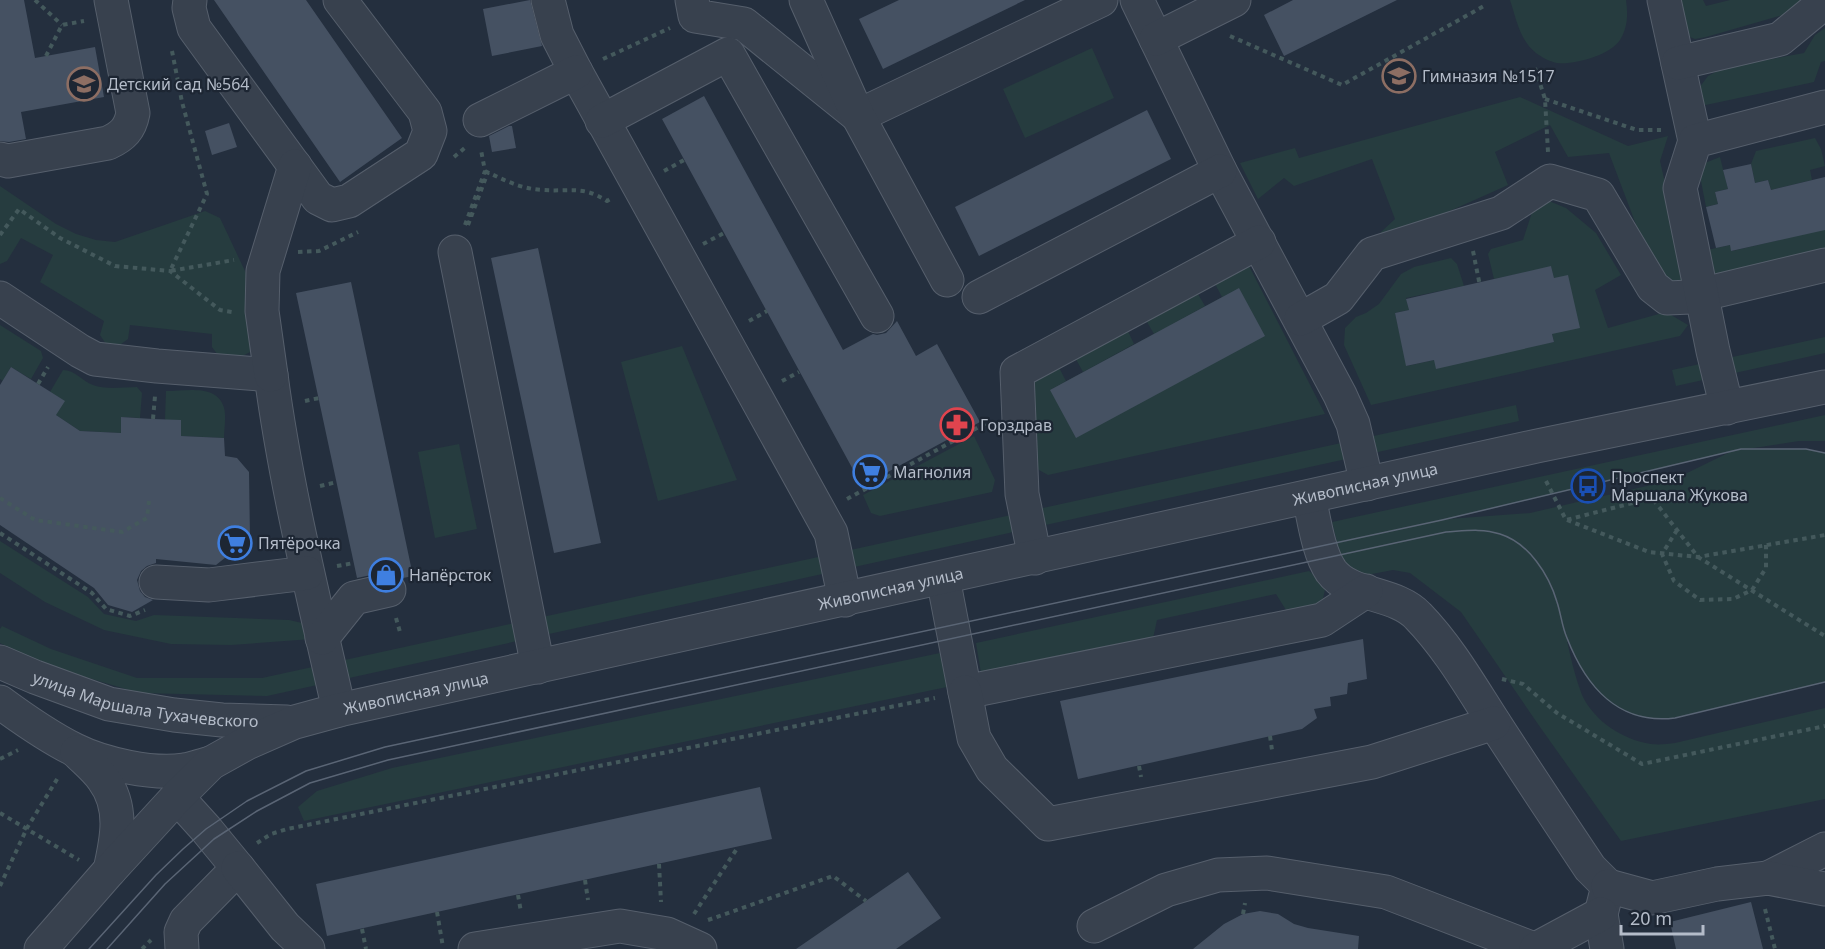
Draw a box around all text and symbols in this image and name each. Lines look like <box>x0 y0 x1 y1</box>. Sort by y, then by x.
school or university icon: Гимназия №1517 <box>1381 58 1417 94</box>
place label: Гимназия №1517 <box>1422 65 1555 87</box>
school or university icon: Детский сад №564 <box>66 66 102 102</box>
place label: Детский сад №564 <box>107 73 249 95</box>
pharmacy icon: Горздрав <box>939 407 975 443</box>
place label: Горздрав <box>980 414 1052 436</box>
supermarket icon: Магнолия <box>852 454 888 490</box>
street label: Живописная улица <box>1290 457 1440 511</box>
place label: Магнолия <box>893 461 971 483</box>
place label: Проспект Маршала Жукова <box>1611 466 1748 506</box>
bus stop icon: Проспект Маршала Жукова <box>1570 468 1606 504</box>
supermarket icon: Пятёрочка <box>217 525 253 561</box>
place label: Пятёрочка <box>258 532 341 554</box>
shop icon: Напёрсток <box>368 557 404 593</box>
street label: Живописная улица <box>816 562 965 615</box>
place label: Напёрсток <box>409 564 492 586</box>
street label: улица Маршала Тухачевского <box>30 666 259 732</box>
street label: Живописная улица <box>341 666 491 720</box>
scale bar <box>1621 898 1704 936</box>
text: 20 m <box>1630 906 1672 930</box>

